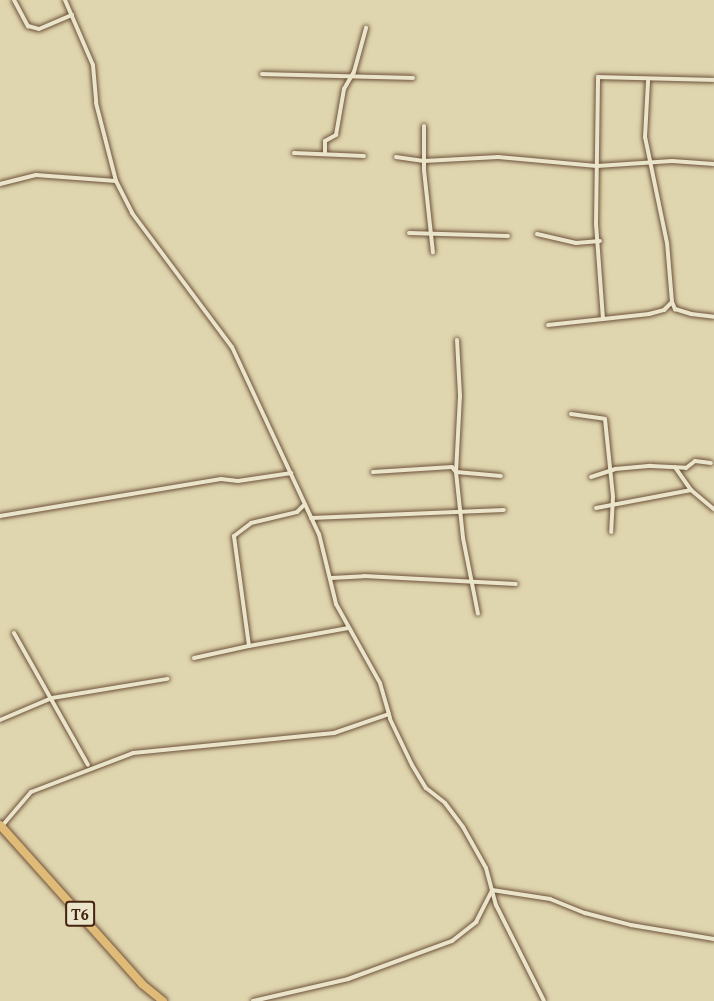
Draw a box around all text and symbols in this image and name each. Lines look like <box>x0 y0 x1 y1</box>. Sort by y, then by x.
road number: T6 <box>65 901 95 927</box>

